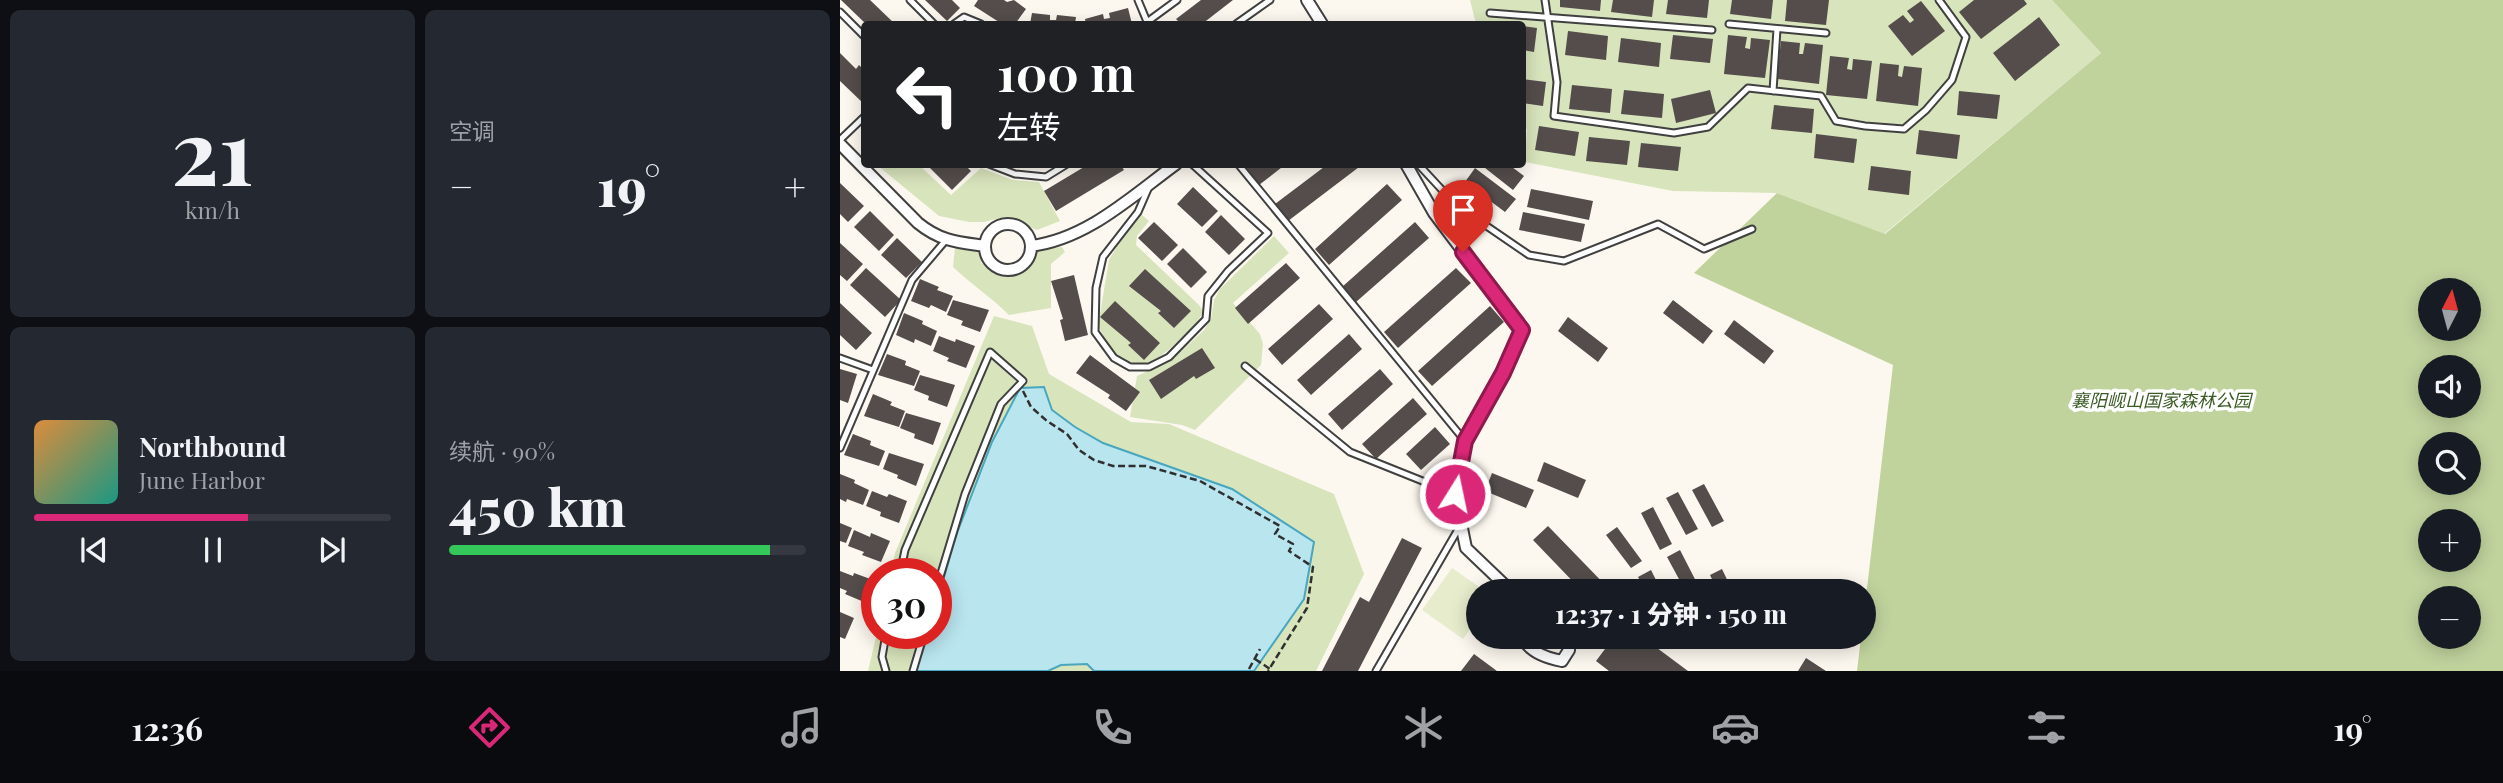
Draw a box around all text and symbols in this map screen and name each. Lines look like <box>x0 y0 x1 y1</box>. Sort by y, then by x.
text: 100 m <box>997 39 1135 104</box>
icon: left <box>882 49 973 140</box>
text: 21 <box>171 88 254 209</box>
text: 左转 <box>997 104 1061 147</box>
text: 空调 <box>449 115 495 146</box>
text: 19° <box>597 151 660 220</box>
text: − <box>449 160 474 211</box>
text: + <box>784 160 806 211</box>
pin <box>1433 180 1493 252</box>
icon: arrive <box>1444 191 1482 229</box>
text: km/h <box>185 194 240 225</box>
north arrow <box>2418 278 2482 341</box>
map controls <box>2418 278 2481 649</box>
button: sound <box>2418 355 2481 418</box>
park label: 襄阳岘山国家森林公园 <box>2071 388 2254 412</box>
text: Northbound <box>139 429 286 464</box>
button: search <box>2418 432 2481 495</box>
text: 续航 · 90% <box>449 435 555 466</box>
position arrow <box>1418 457 1492 531</box>
text: June Harbor <box>139 464 265 495</box>
text: 450 km <box>449 471 626 540</box>
button: + <box>2418 509 2481 572</box>
icon: previous <box>75 531 113 569</box>
icon: pause <box>194 531 232 569</box>
icon: next <box>313 531 351 569</box>
speed limit sign: 30 <box>861 558 952 649</box>
button: − <box>2418 586 2481 649</box>
text: 12:37 · 1 分钟 · 150 m <box>1555 596 1787 631</box>
icon: directions <box>465 703 514 752</box>
icon: music <box>777 703 826 752</box>
icon: phone <box>1088 703 1137 752</box>
icon: climate <box>1399 703 1448 752</box>
icon: car <box>1711 703 1760 752</box>
icon: filters <box>2022 703 2071 752</box>
text: 12:36 <box>131 706 203 749</box>
text: 19° <box>2333 706 2372 749</box>

